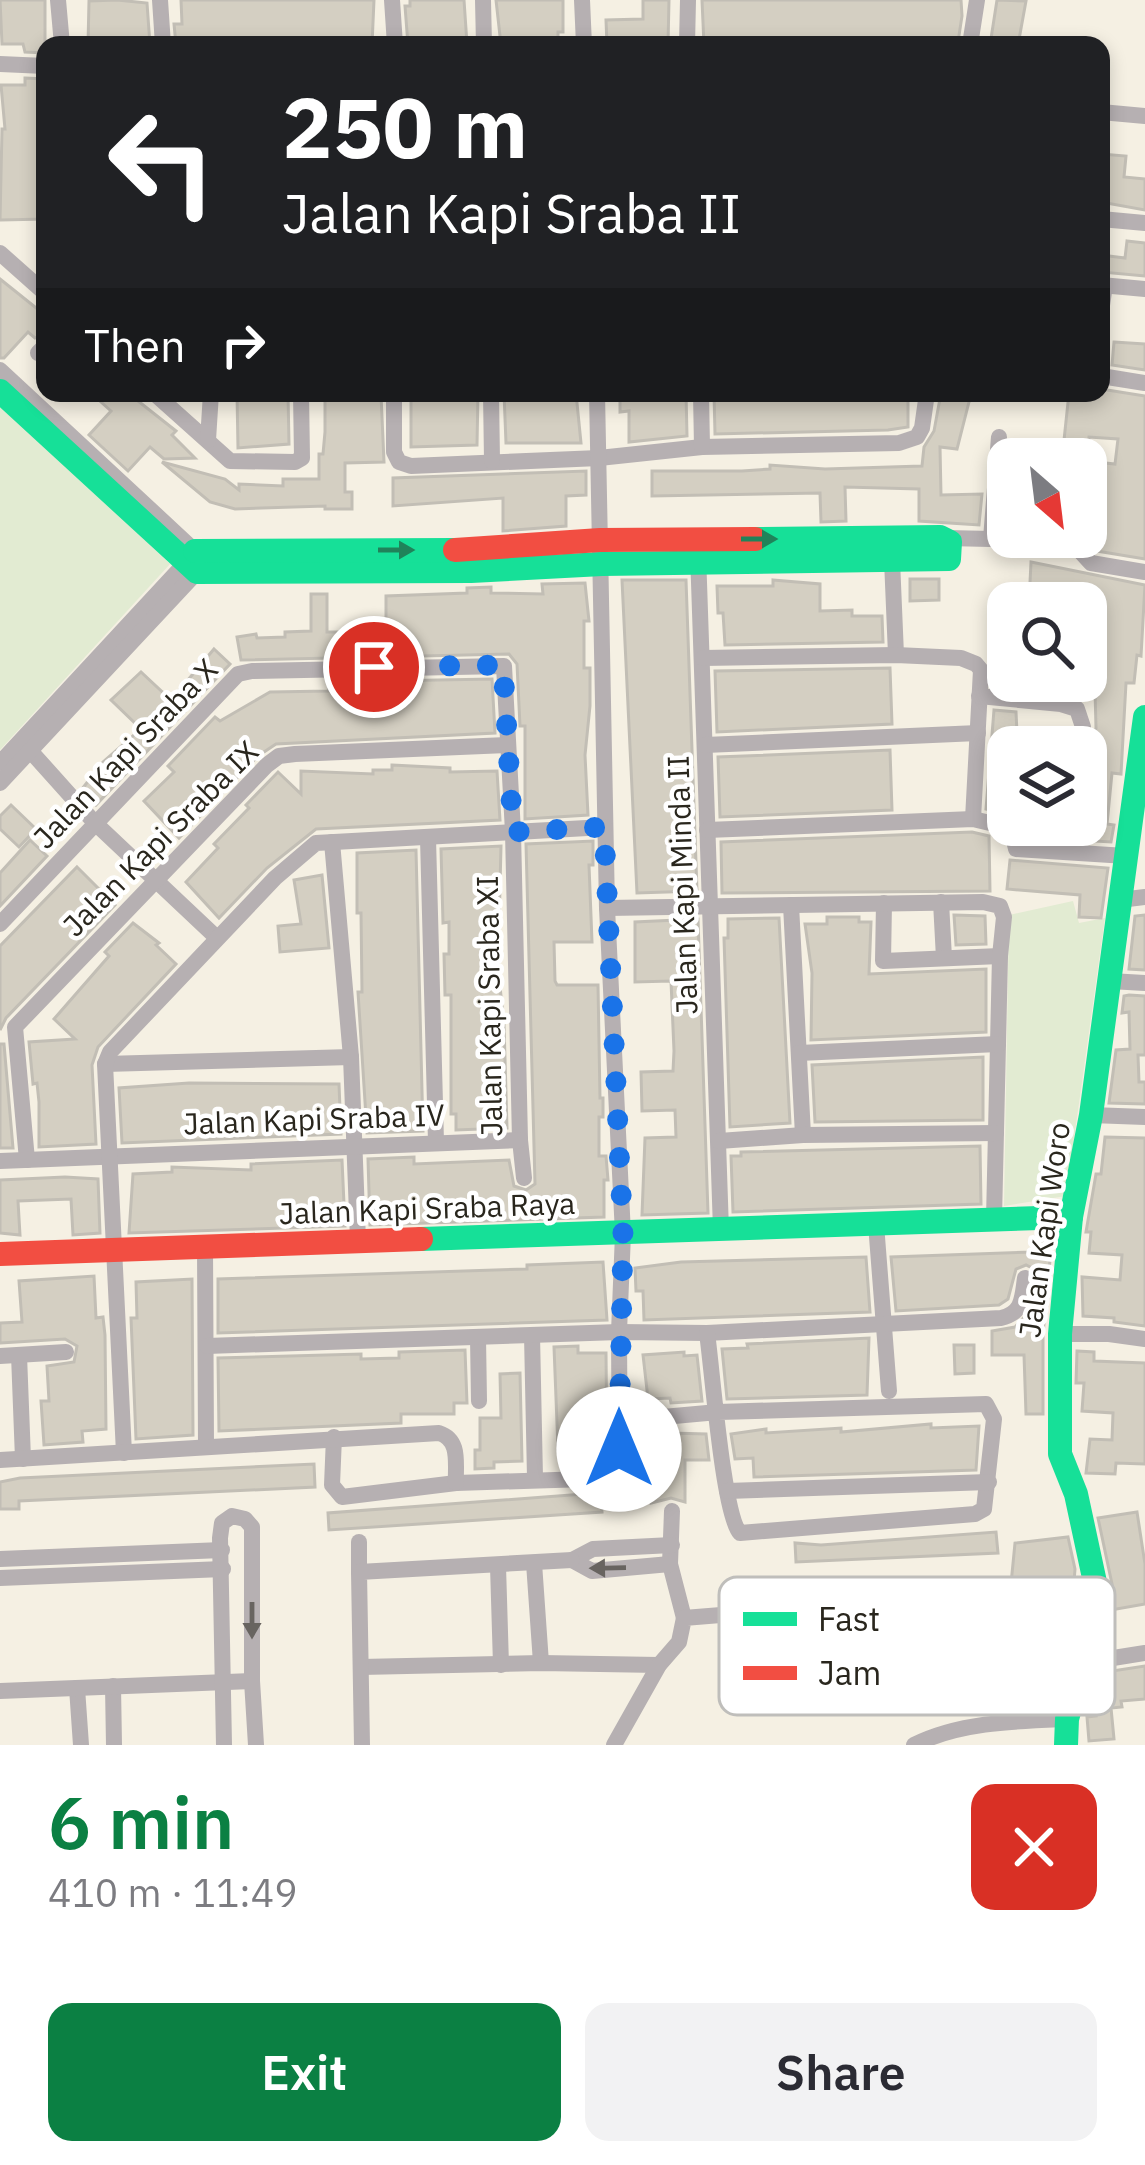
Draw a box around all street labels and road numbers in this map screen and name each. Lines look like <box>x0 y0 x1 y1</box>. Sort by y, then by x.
street label: Jalan Kapi Sraba X <box>24 650 226 856</box>
street label: Jalan Kapi Sraba IX <box>54 732 266 944</box>
street label: Jalan Kapi Minda II <box>657 755 706 1015</box>
street label: Jalan Kapi Sraba XI <box>467 875 510 1137</box>
street label: Jalan Kapi Sraba IV <box>183 1094 445 1143</box>
street label: Jalan Kapi Woro <box>1009 1120 1078 1340</box>
street label: Jalan Kapi Sraba Raya <box>278 1183 576 1232</box>

